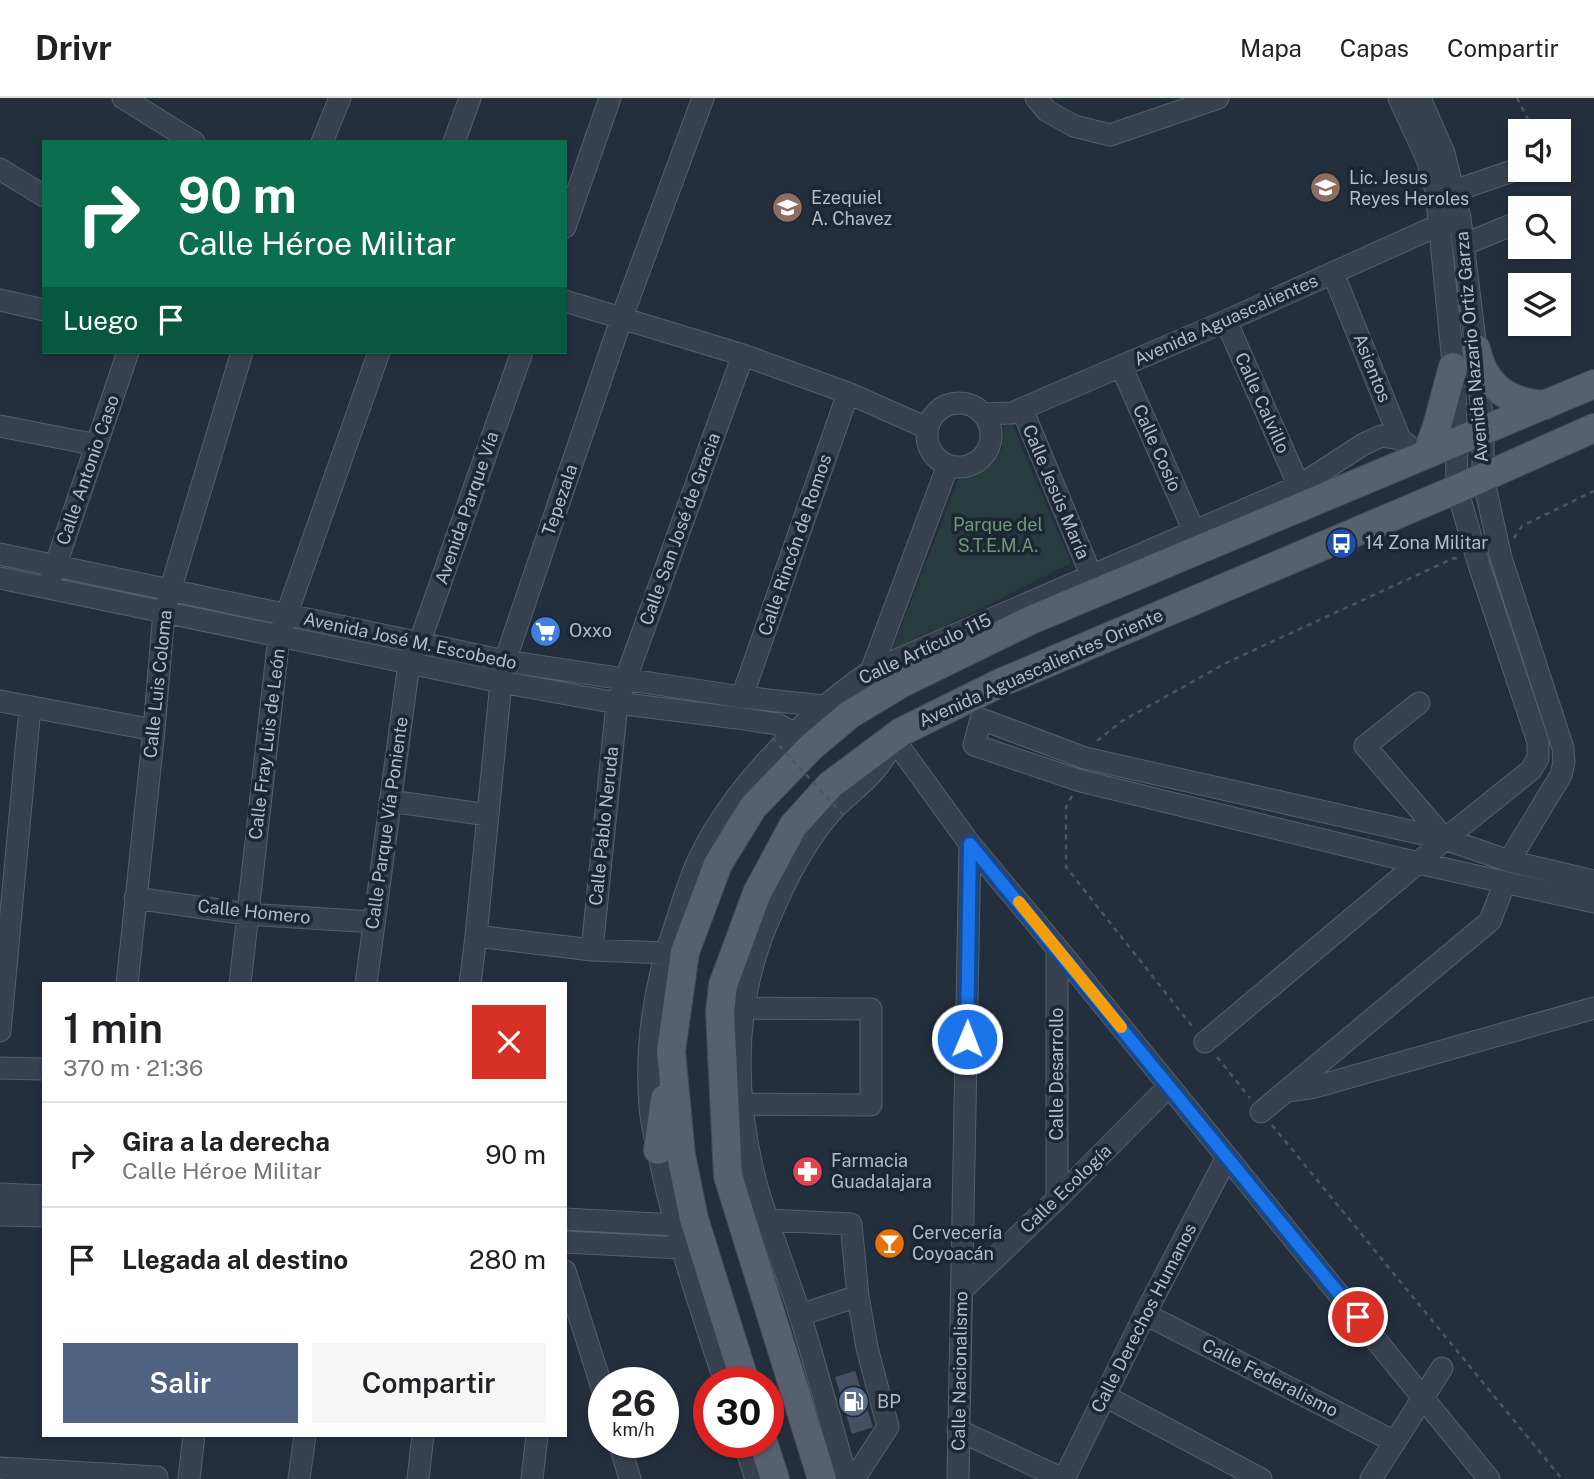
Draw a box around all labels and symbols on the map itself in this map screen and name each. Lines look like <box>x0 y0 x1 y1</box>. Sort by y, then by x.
place label: Lic. Jesus Reyes Heroles <box>1349 167 1469 209</box>
school or university icon: Lic. Jesus Reyes Heroles <box>1309 171 1343 205</box>
place label: Ezequiel A. Chavez <box>811 187 892 229</box>
school or university icon: Ezequiel A. Chavez <box>771 191 805 225</box>
street label: Avenida Nazario Ortiz Garza <box>1451 231 1492 464</box>
street label: Avenida Aguascalientes <box>1131 269 1321 370</box>
street label: Asientos <box>1349 330 1396 405</box>
street label: Calle Calvillo <box>1231 349 1294 456</box>
street label: Calle Antonio Caso <box>52 392 123 548</box>
street label: Calle Cosío <box>1129 401 1186 495</box>
street label: Calle Jesús María <box>1019 421 1094 562</box>
street label: Avenida Parque Vía <box>431 429 503 587</box>
street label: Calle San José de Gracia <box>635 430 724 628</box>
street label: Calle Rincón de Romos <box>754 451 835 638</box>
street label: Tepezala <box>537 461 582 538</box>
park label: Parque del S.T.E.M.A. <box>953 514 1043 556</box>
bus stop icon: 14 Zona Militar <box>1325 526 1359 560</box>
place label: 14 Zona Militar <box>1365 532 1488 553</box>
street label: Avenida Aguascalientes Oriente <box>915 604 1166 731</box>
street label: Avenida José M. Escobedo <box>302 608 519 673</box>
street label: Calle Luis Coloma <box>139 609 176 759</box>
street label: Calle Artículo 115 <box>855 609 994 688</box>
supermarket icon: Oxxo <box>529 614 563 648</box>
place label: Oxxo <box>569 620 612 641</box>
street label: Calle Fray Luis de León <box>244 647 289 841</box>
street label: Calle Parque Vía Poniente <box>361 715 412 931</box>
street label: Calle Pablo Neruda <box>585 745 622 907</box>
street label: Calle Homero <box>196 895 312 928</box>
position arrow <box>930 1002 1004 1076</box>
street label: Calle Desarrollo <box>1046 1007 1067 1141</box>
street label: Calle Ecología <box>1016 1140 1116 1237</box>
place label: Farmacia Guadalajara <box>831 1150 932 1192</box>
pharmacy icon: Farmacia Guadalajara <box>791 1154 825 1188</box>
street label: Calle Derechos Humanos <box>1087 1220 1201 1416</box>
place label: Cervecería Coyoacán <box>912 1222 1002 1264</box>
bar icon: Cervecería Coyoacán <box>872 1226 906 1260</box>
pin <box>1328 1287 1388 1347</box>
street label: Calle Nacionalismo <box>948 1291 971 1451</box>
street label: Calle Federalismo <box>1199 1334 1342 1421</box>
speed limit sign: 30 <box>693 1367 784 1458</box>
fuel station icon: BP <box>837 1385 871 1419</box>
place label: BP <box>877 1391 901 1412</box>

